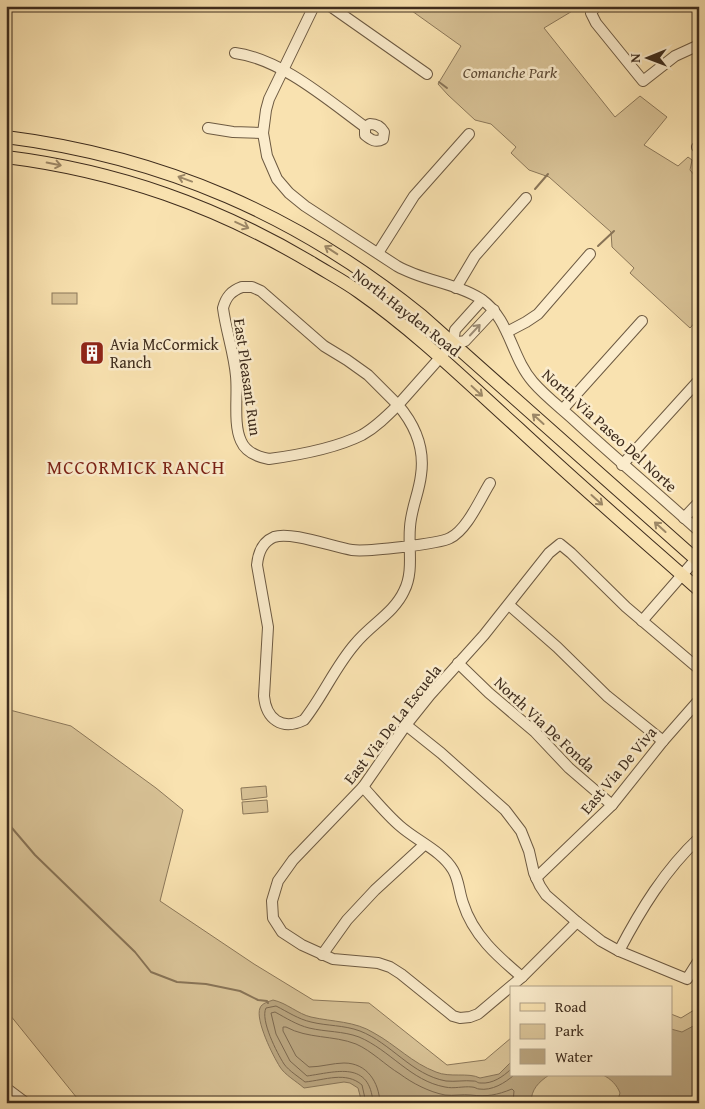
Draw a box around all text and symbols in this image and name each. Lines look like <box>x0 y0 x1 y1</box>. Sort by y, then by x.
north arrow <box>622 32 672 82</box>
text: N <box>625 53 645 63</box>
park label: Comanche Park <box>463 60 558 84</box>
one-way arrow <box>46 160 62 169</box>
one-way arrow <box>178 174 193 183</box>
one-way arrow <box>234 220 249 230</box>
one-way arrow <box>324 245 338 255</box>
street label: North Hayden Road <box>348 262 467 362</box>
street label: East Pleasant Run <box>228 317 268 437</box>
one-way arrow <box>469 324 481 336</box>
place label: Avia McCormick Ranch <box>110 332 220 374</box>
building icon: Avia McCormick Ranch <box>79 340 105 366</box>
street label: North Via Paseo Del Norte <box>537 363 683 497</box>
one-way arrow <box>470 385 483 397</box>
one-way arrow <box>532 413 545 425</box>
district label: MCCORMICK RANCH <box>47 453 225 481</box>
one-way arrow <box>591 494 604 505</box>
one-way arrow <box>653 521 666 533</box>
street label: East Via De La Escuela <box>337 658 447 789</box>
street label: North Via De Fonda <box>489 671 601 778</box>
street label: East Via De Viva <box>574 721 662 819</box>
legend <box>510 986 672 1076</box>
text: Road <box>555 996 586 1017</box>
text: Park <box>555 1020 584 1041</box>
text: Water <box>555 1046 593 1067</box>

